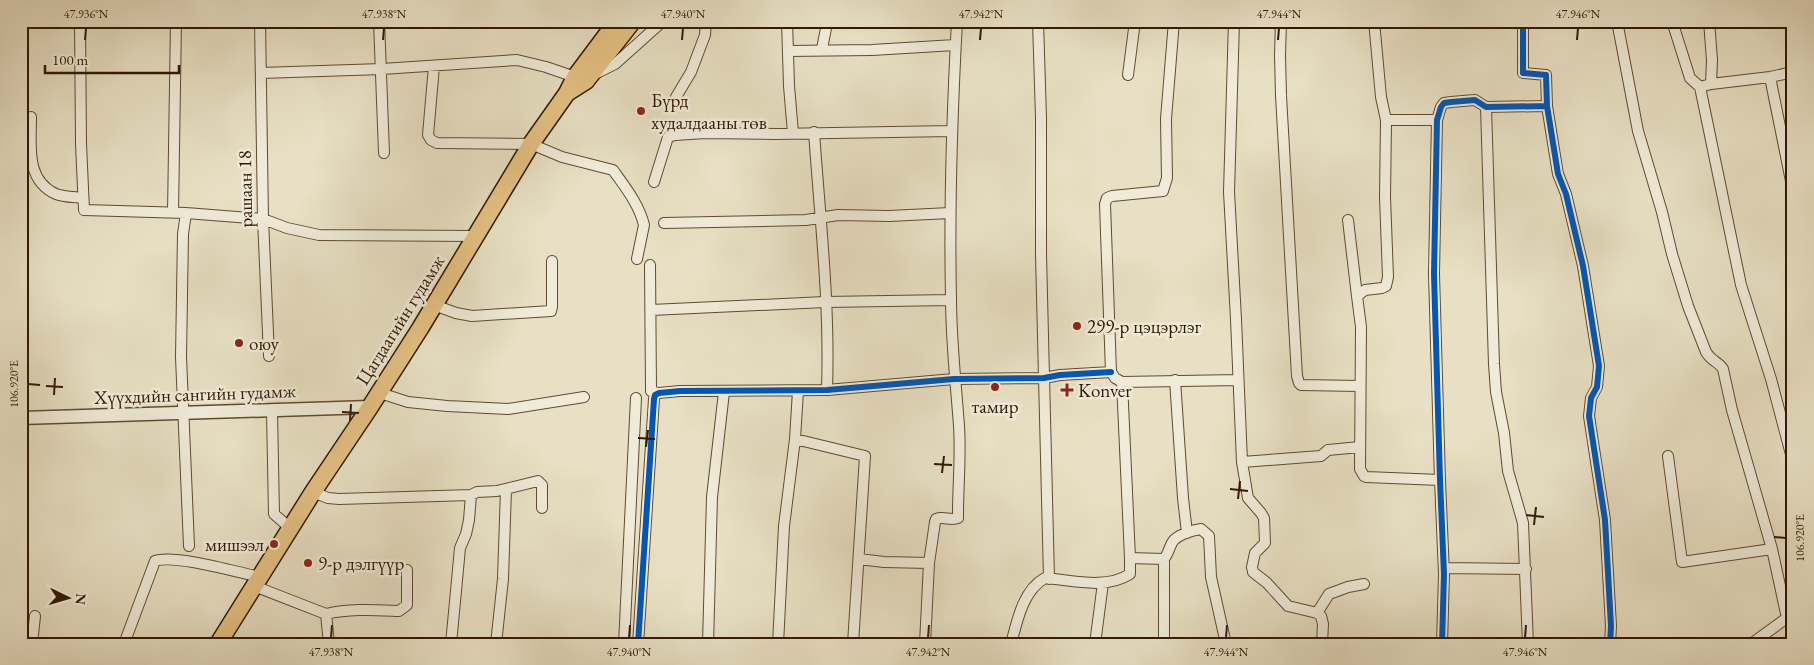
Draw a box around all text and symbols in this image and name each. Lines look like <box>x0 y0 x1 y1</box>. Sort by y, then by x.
text: 47.936°N <box>64 6 109 22</box>
text: 47.938°N <box>362 6 407 22</box>
text: 47.940°N <box>661 6 706 22</box>
text: 47.942°N <box>959 6 1004 22</box>
text: 47.944°N <box>1257 6 1302 22</box>
text: 47.946°N <box>1556 6 1601 22</box>
scale bar <box>45 42 179 74</box>
text: 100 m <box>52 50 89 69</box>
place label: Бүрд худалдааны төв <box>651 88 767 135</box>
marker: Бүрд худалдааны төв <box>635 105 647 117</box>
street label: рашаан 18 <box>232 150 258 228</box>
street label: Цагдаагийн гудамж <box>350 250 450 390</box>
place label: 299-р цэцэрлэг <box>1087 314 1202 339</box>
marker: 299-р цэцэрлэг <box>1071 320 1083 332</box>
place label: оюу <box>249 331 279 356</box>
marker: оюу <box>233 337 245 349</box>
text: 106.920°E <box>6 360 22 408</box>
street label: Хүүхдийн сангийн гудамж <box>93 378 297 410</box>
place label: Konver <box>1078 378 1132 403</box>
marker: тамир <box>989 381 1001 393</box>
marker: Konver <box>1060 383 1074 397</box>
place label: тамир <box>971 394 1019 419</box>
text: 106.920°E <box>1792 514 1808 562</box>
place label: мишээл <box>205 532 264 557</box>
marker: мишээл <box>268 538 280 550</box>
place label: 9-р дэлгүүр <box>318 551 404 576</box>
marker: 9-р дэлгүүр <box>302 557 314 569</box>
north arrow <box>42 572 92 622</box>
text: N <box>71 593 90 606</box>
text: 47.938°N <box>309 644 354 660</box>
text: 47.940°N <box>607 644 652 660</box>
text: 47.942°N <box>906 644 951 660</box>
text: 47.944°N <box>1204 644 1249 660</box>
text: 47.946°N <box>1503 644 1548 660</box>

